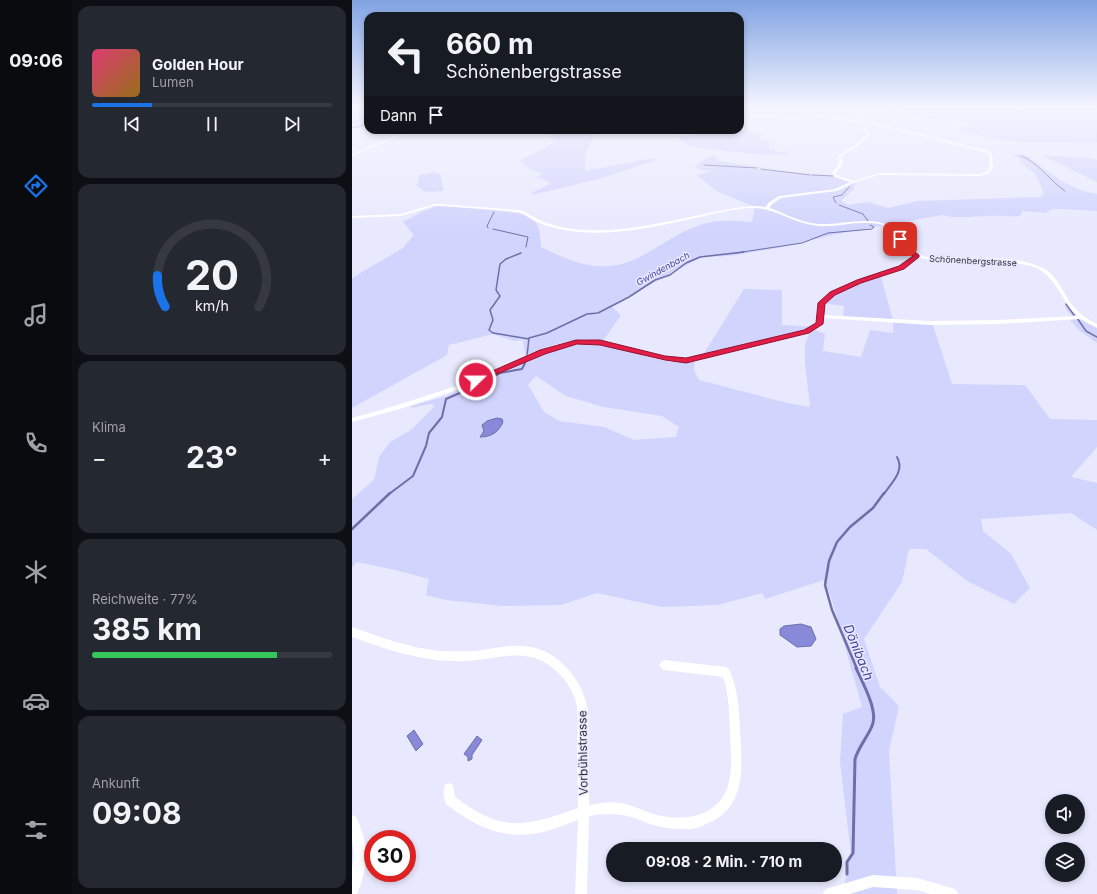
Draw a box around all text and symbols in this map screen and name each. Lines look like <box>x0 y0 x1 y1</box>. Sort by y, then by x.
text: 660 m <box>446 27 533 61</box>
icon: left <box>380 28 432 80</box>
text: 09:06 <box>9 50 63 71</box>
text: Golden Hour <box>152 55 244 74</box>
text: Schönenbergstrasse <box>446 61 622 82</box>
text: Lumen <box>152 74 194 90</box>
icon: arrive <box>425 104 447 126</box>
text: Dann <box>380 106 417 125</box>
icon: previous <box>121 113 143 135</box>
icon: pause <box>201 113 223 135</box>
icon: next <box>281 113 303 135</box>
icon: directions <box>22 172 50 200</box>
pin <box>883 222 917 256</box>
icon: arrive <box>889 228 911 250</box>
water label: Gwindenbach <box>634 249 691 288</box>
text: 20 <box>185 250 239 300</box>
street label: Schönenbergstrasse <box>929 253 1017 268</box>
text: km/h <box>195 297 229 314</box>
icon: music <box>22 301 50 329</box>
position arrow <box>455 359 497 401</box>
text: Klima <box>92 419 126 435</box>
icon: phone <box>22 429 50 457</box>
text: 23° <box>186 439 238 475</box>
text: − <box>92 445 107 471</box>
text: + <box>317 445 332 471</box>
icon: climate <box>22 558 50 586</box>
text: Reichweite · 77% <box>92 591 198 607</box>
text: 385 km <box>92 611 202 647</box>
water label: Dönibach <box>841 622 878 683</box>
icon: car <box>22 687 50 715</box>
street label: Vorbühlstrasse <box>574 710 591 796</box>
text: Ankunft <box>92 775 140 791</box>
map controls <box>1045 794 1085 882</box>
button: sound <box>1045 794 1085 834</box>
text: 09:08 <box>92 795 182 831</box>
icon: filters <box>22 816 50 844</box>
speed limit sign: 30 <box>364 830 416 882</box>
button: layers <box>1045 842 1085 882</box>
text: 09:08 · 2 Min. · 710 m <box>646 852 802 871</box>

